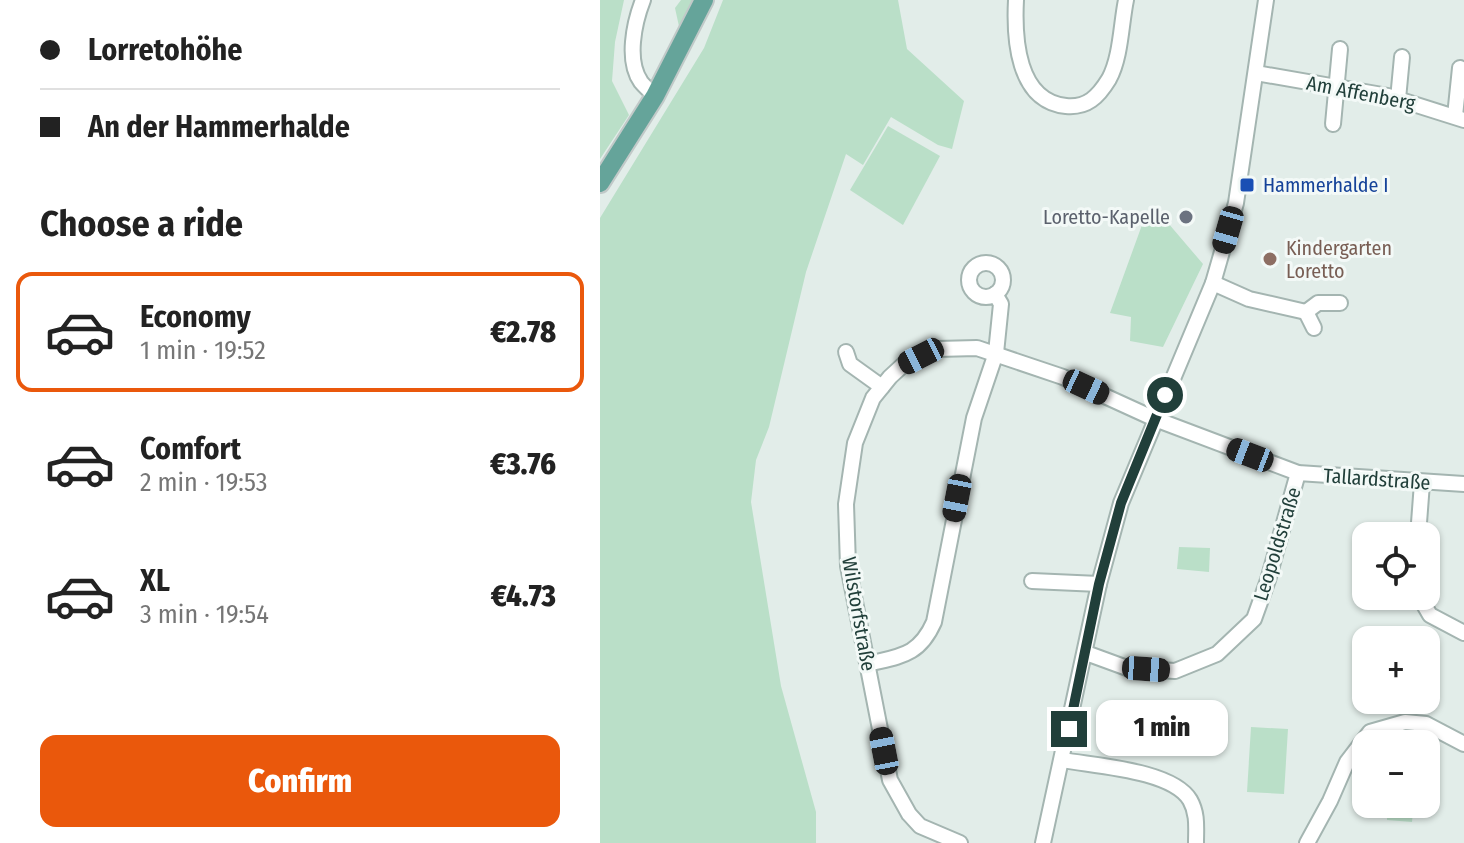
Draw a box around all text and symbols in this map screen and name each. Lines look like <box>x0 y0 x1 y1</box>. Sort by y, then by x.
text: Lorretohöhe <box>88 32 242 68</box>
street label: Am Affenberg <box>1305 71 1418 115</box>
text: An der Hammerhalde <box>88 109 350 145</box>
place label: Hammerhalde I <box>1263 173 1388 197</box>
marker: Hammerhalde I <box>1238 176 1256 194</box>
text: Choose a ride <box>40 202 243 246</box>
car <box>1210 204 1246 256</box>
place label: Loretto-Kapelle <box>1043 205 1170 229</box>
marker: Loretto-Kapelle <box>1177 208 1195 226</box>
place label: Kindergarten Loretto <box>1286 236 1392 283</box>
marker: Kindergarten Loretto <box>1261 250 1279 268</box>
icon: car <box>44 296 116 368</box>
text: Economy <box>140 299 251 335</box>
text: €2.78 <box>490 314 556 350</box>
car <box>894 334 948 378</box>
text: 1 min · 19:52 <box>140 335 266 366</box>
car <box>1059 366 1113 408</box>
route start <box>1147 377 1183 413</box>
icon: car <box>44 428 116 500</box>
text: Comfort <box>140 431 241 467</box>
car <box>1223 435 1277 475</box>
text: €3.76 <box>490 446 556 482</box>
street label: Tallardstraße <box>1323 463 1431 495</box>
text: 2 min · 19:53 <box>140 467 267 498</box>
car <box>941 472 973 524</box>
street label: Leopoldstraße <box>1248 484 1306 604</box>
map controls <box>1352 522 1440 818</box>
button: locate <box>1352 522 1440 610</box>
street label: Wilstorfstraße <box>837 555 881 673</box>
icon: car <box>44 560 116 632</box>
text: XL <box>140 563 170 599</box>
text: €4.73 <box>491 578 556 614</box>
text: 3 min · 19:54 <box>140 599 269 630</box>
button: + <box>1352 626 1440 714</box>
car <box>1121 655 1171 683</box>
callout: 1 min <box>1097 701 1229 757</box>
route end <box>1051 711 1087 747</box>
text: 1 min <box>1134 712 1190 743</box>
car <box>868 725 900 777</box>
button: − <box>1352 730 1440 818</box>
button: Confirm <box>40 735 560 827</box>

